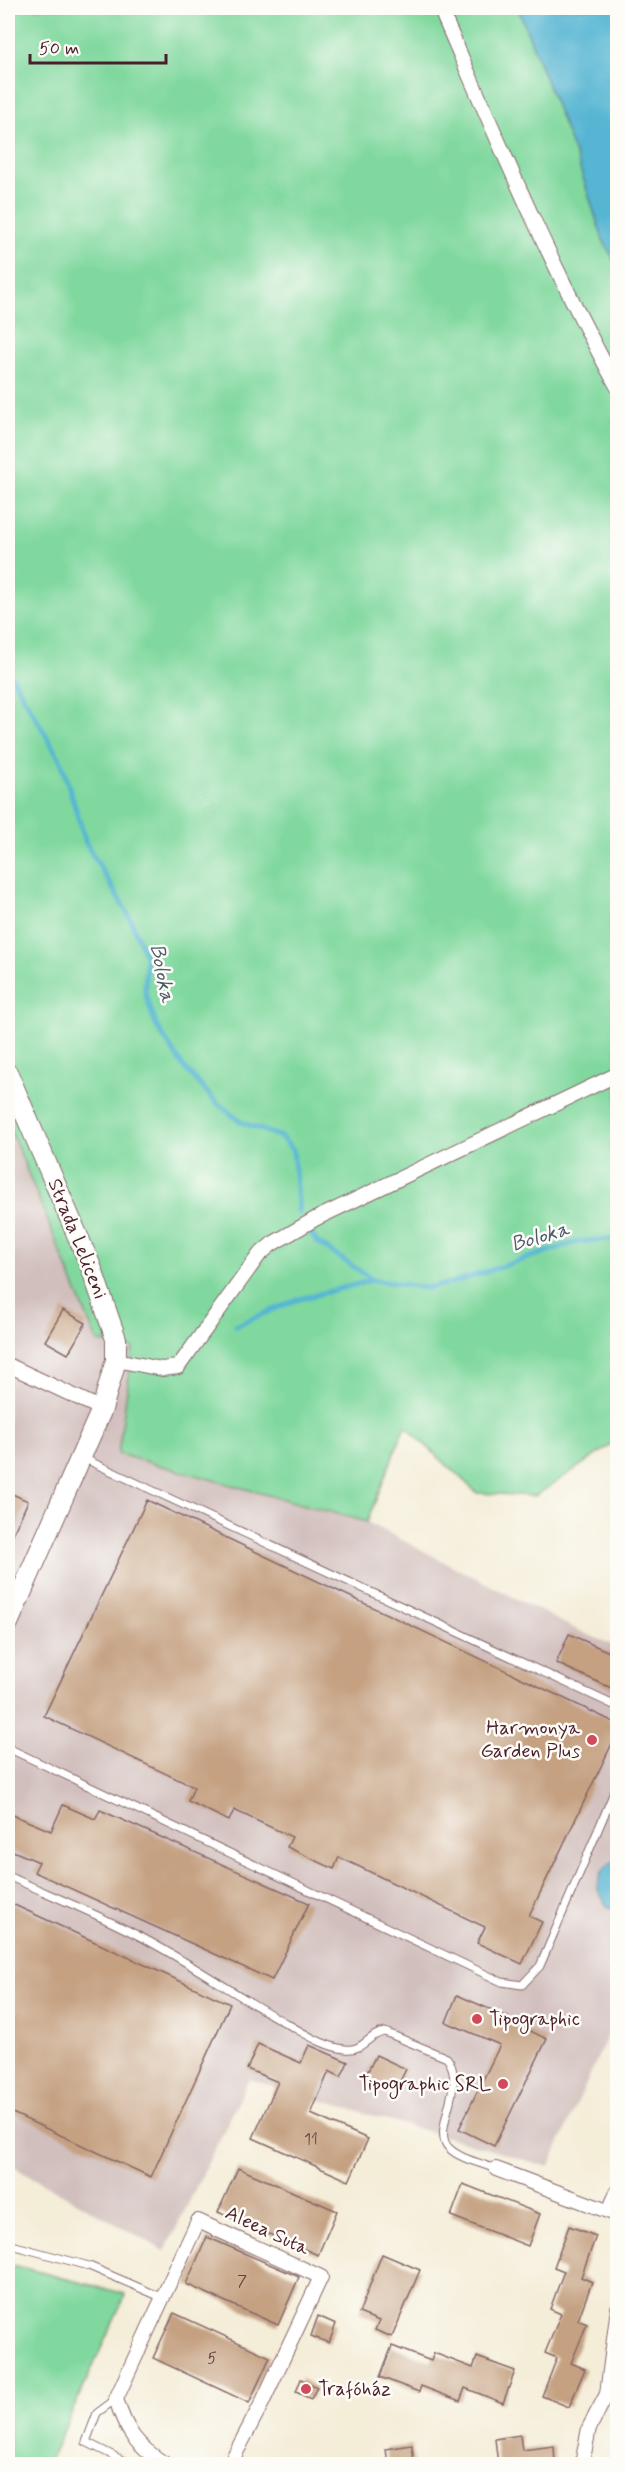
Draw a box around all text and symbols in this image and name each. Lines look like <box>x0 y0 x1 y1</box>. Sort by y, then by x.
scale bar <box>30 27 166 65</box>
text: 50 m <box>39 37 79 61</box>
water label: Boloka <box>143 941 182 1006</box>
street label: Strada Leliceni <box>41 1175 113 1303</box>
water label: Boloka <box>508 1215 574 1259</box>
place label: Harmonya Garden Plus <box>480 1715 581 1765</box>
marker: Harmonya Garden Plus <box>585 1733 599 1747</box>
place label: Tipographic <box>489 2006 580 2034</box>
marker: Tipographic <box>470 2012 484 2026</box>
place label: Tipographic SRL <box>359 2071 492 2099</box>
marker: Tipographic SRL <box>496 2077 510 2091</box>
house number: 11 <box>304 2129 318 2150</box>
street label: Aleea Suta <box>221 2200 314 2263</box>
house number: 7 <box>237 2271 247 2292</box>
house number: 5 <box>207 2348 217 2369</box>
place label: Trafóház <box>318 2376 391 2403</box>
marker: Trafóház <box>299 2382 313 2396</box>

